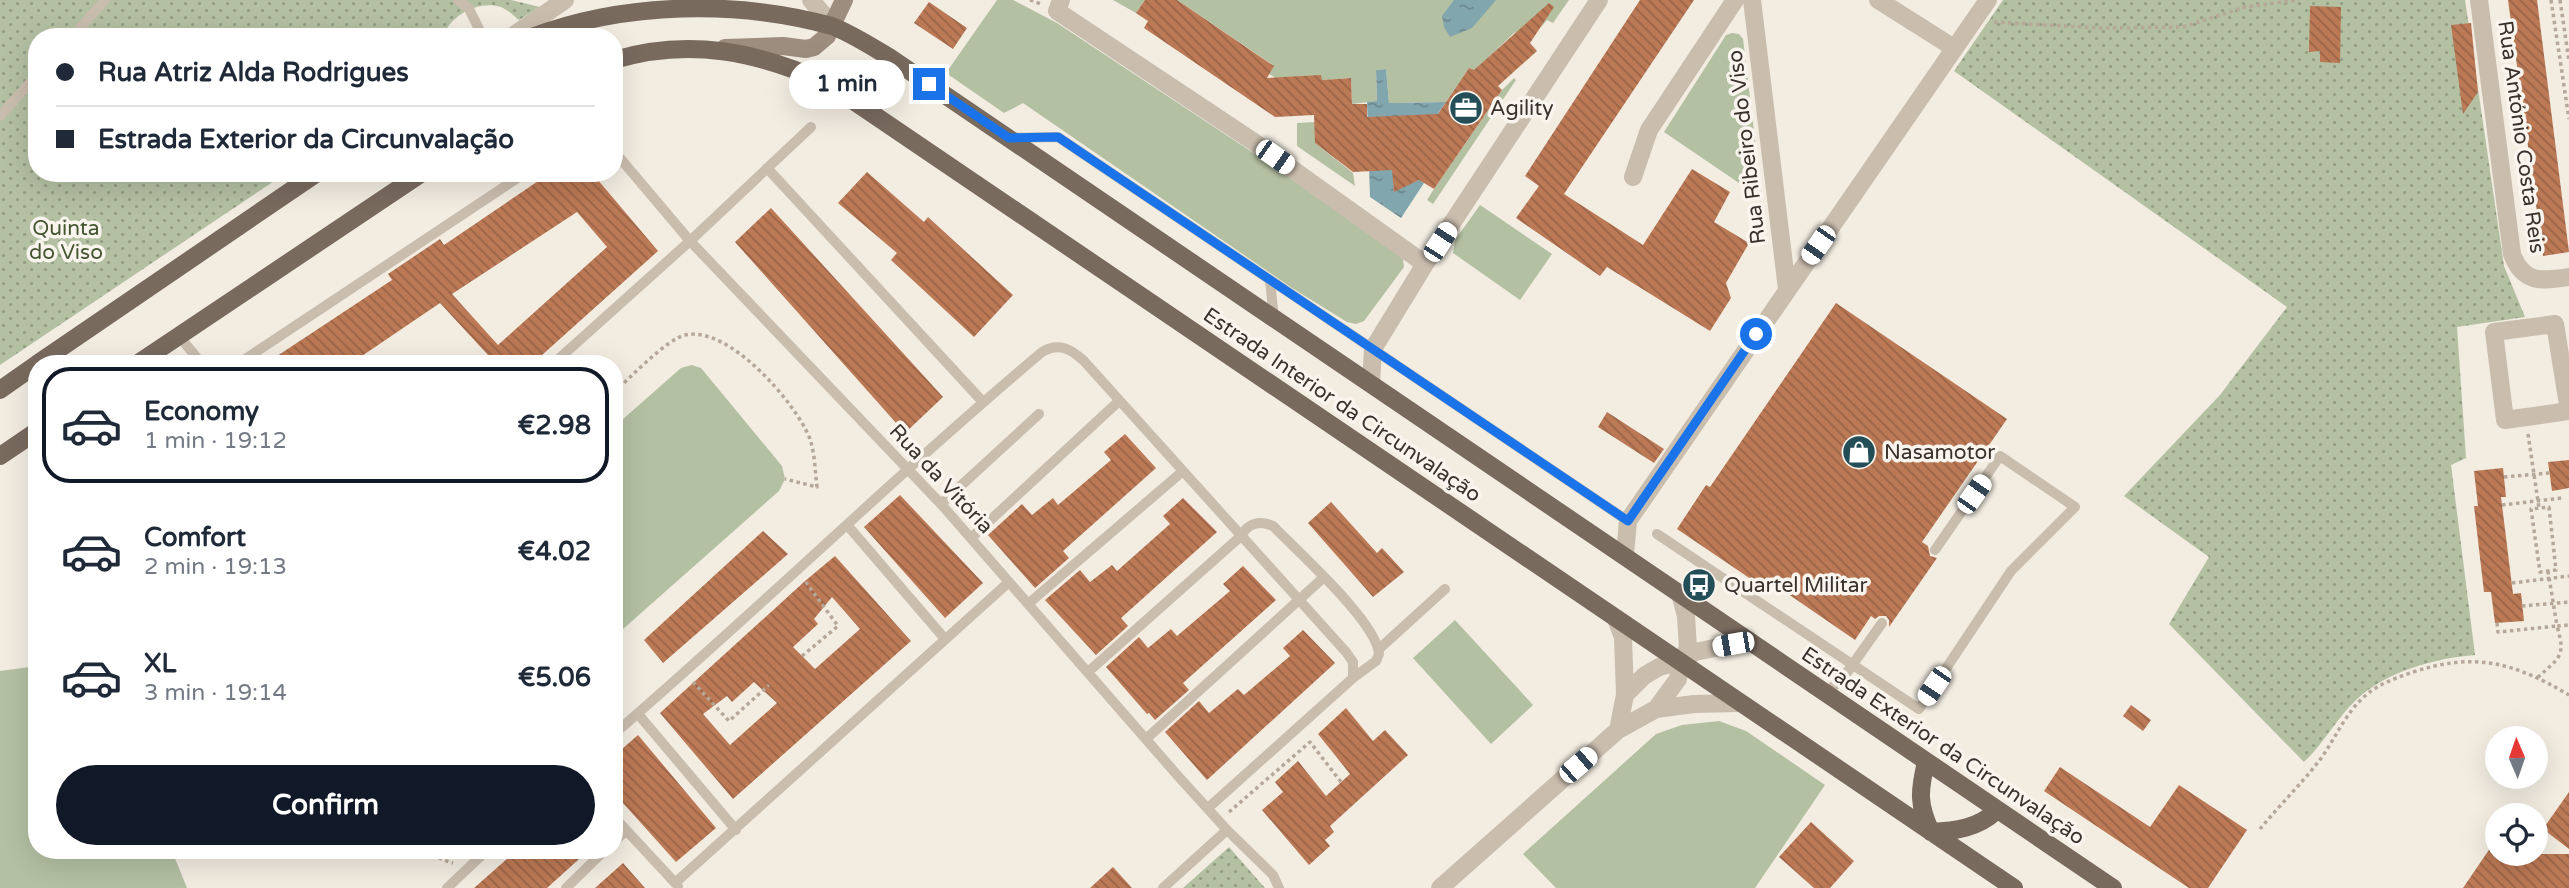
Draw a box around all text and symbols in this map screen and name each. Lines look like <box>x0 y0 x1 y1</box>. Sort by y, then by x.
street label: Rua António Costa Reis <box>2492 19 2550 255</box>
street label: Rua Ribeiro do Viso <box>1723 48 1771 246</box>
text: Rua Atriz Alda Rodrigues <box>98 57 409 88</box>
callout: 1 min <box>789 60 904 108</box>
route end <box>913 68 945 100</box>
text: 1 min <box>816 70 878 98</box>
office icon: Agility <box>1447 89 1485 127</box>
place label: Agility <box>1490 96 1554 121</box>
text: Estrada Exterior da Circunvalação <box>98 124 514 155</box>
car <box>1252 136 1299 178</box>
park label: Quinta do Viso <box>29 216 103 265</box>
car <box>1420 219 1461 265</box>
car <box>1798 222 1839 268</box>
street label: Estrada Interior da Circunvalação <box>1198 303 1486 507</box>
route start <box>1740 318 1772 350</box>
icon: car <box>60 394 123 457</box>
text: Economy <box>144 396 259 427</box>
text: €2.98 <box>518 410 591 441</box>
street label: Rua da Vitória <box>884 419 998 539</box>
text: 1 min · 19:12 <box>144 427 287 455</box>
shop icon: Nasamotor <box>1840 433 1878 471</box>
place label: Nasamotor <box>1884 440 1995 465</box>
car <box>1954 471 1995 517</box>
icon: car <box>60 520 123 583</box>
text: Comfort <box>144 522 246 553</box>
text: €4.02 <box>518 536 591 567</box>
text: 2 min · 19:13 <box>144 553 287 581</box>
bus stop icon: Quartel Militar <box>1680 566 1718 604</box>
place label: Quartel Militar <box>1724 573 1868 598</box>
car <box>1711 630 1756 658</box>
street label: Estrada Exterior da Circunvalação <box>1797 642 2089 850</box>
icon: car <box>60 646 123 709</box>
text: XL <box>144 648 176 679</box>
text: €5.06 <box>518 662 591 693</box>
car <box>1914 663 1955 709</box>
text: 3 min · 19:14 <box>144 679 287 707</box>
north arrow <box>2485 726 2548 789</box>
map controls <box>2485 726 2548 866</box>
car <box>1556 743 1601 787</box>
button: Confirm <box>56 765 595 845</box>
button: locate <box>2485 803 2548 866</box>

